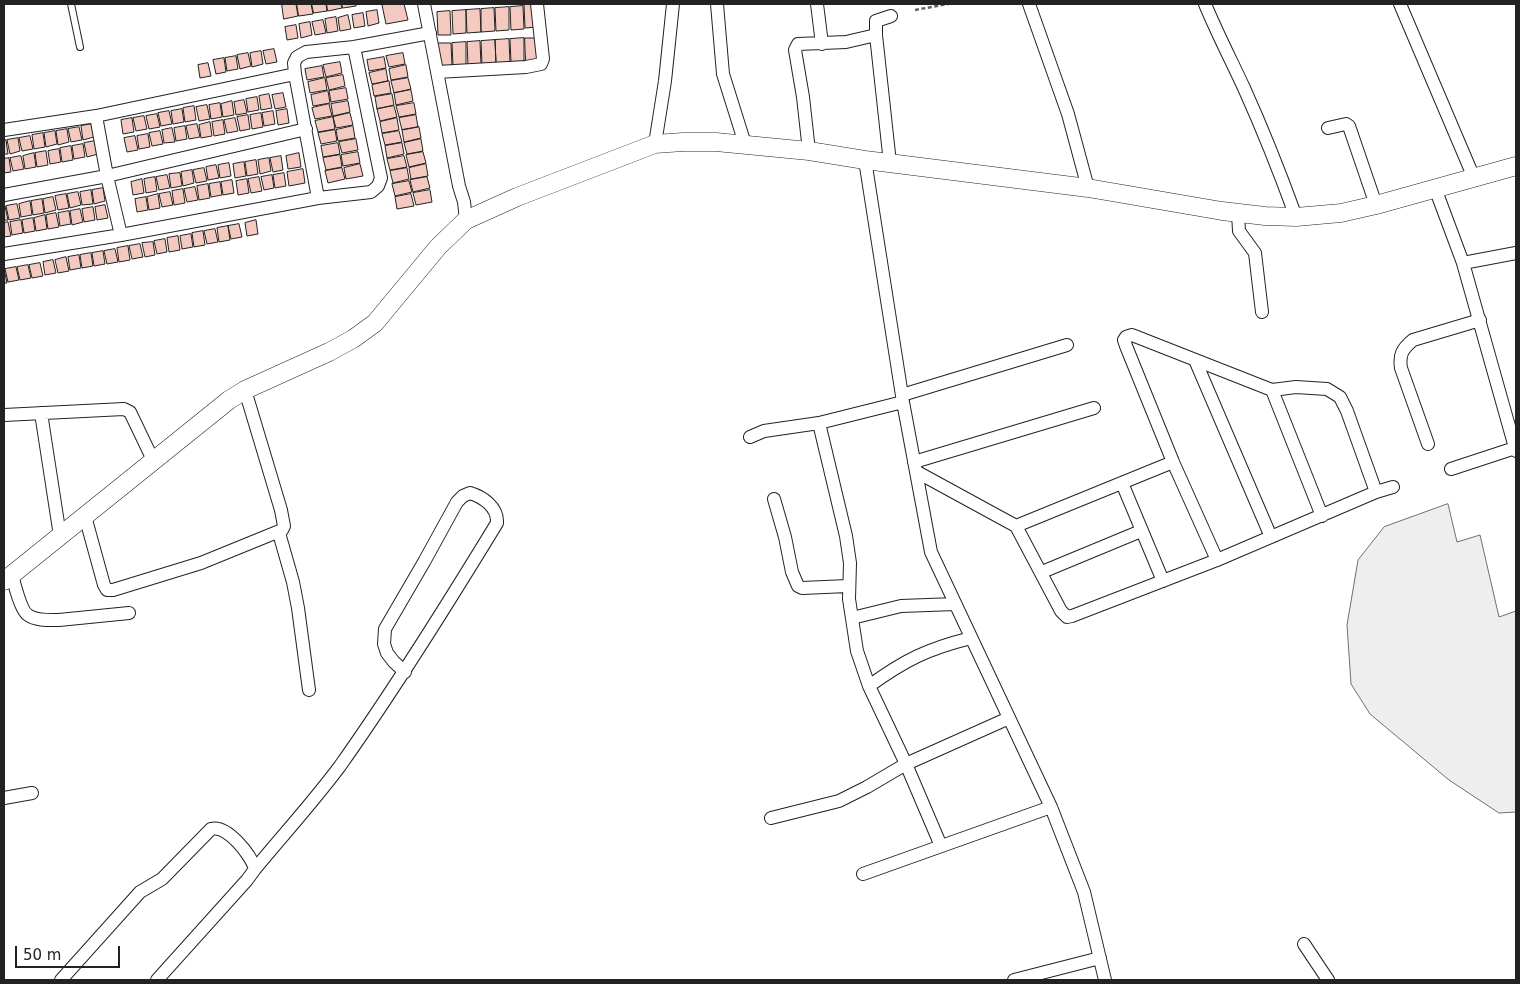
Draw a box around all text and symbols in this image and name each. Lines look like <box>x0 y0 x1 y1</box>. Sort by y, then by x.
scale bar <box>18 936 122 968</box>
text: 50 m <box>23 946 61 964</box>

